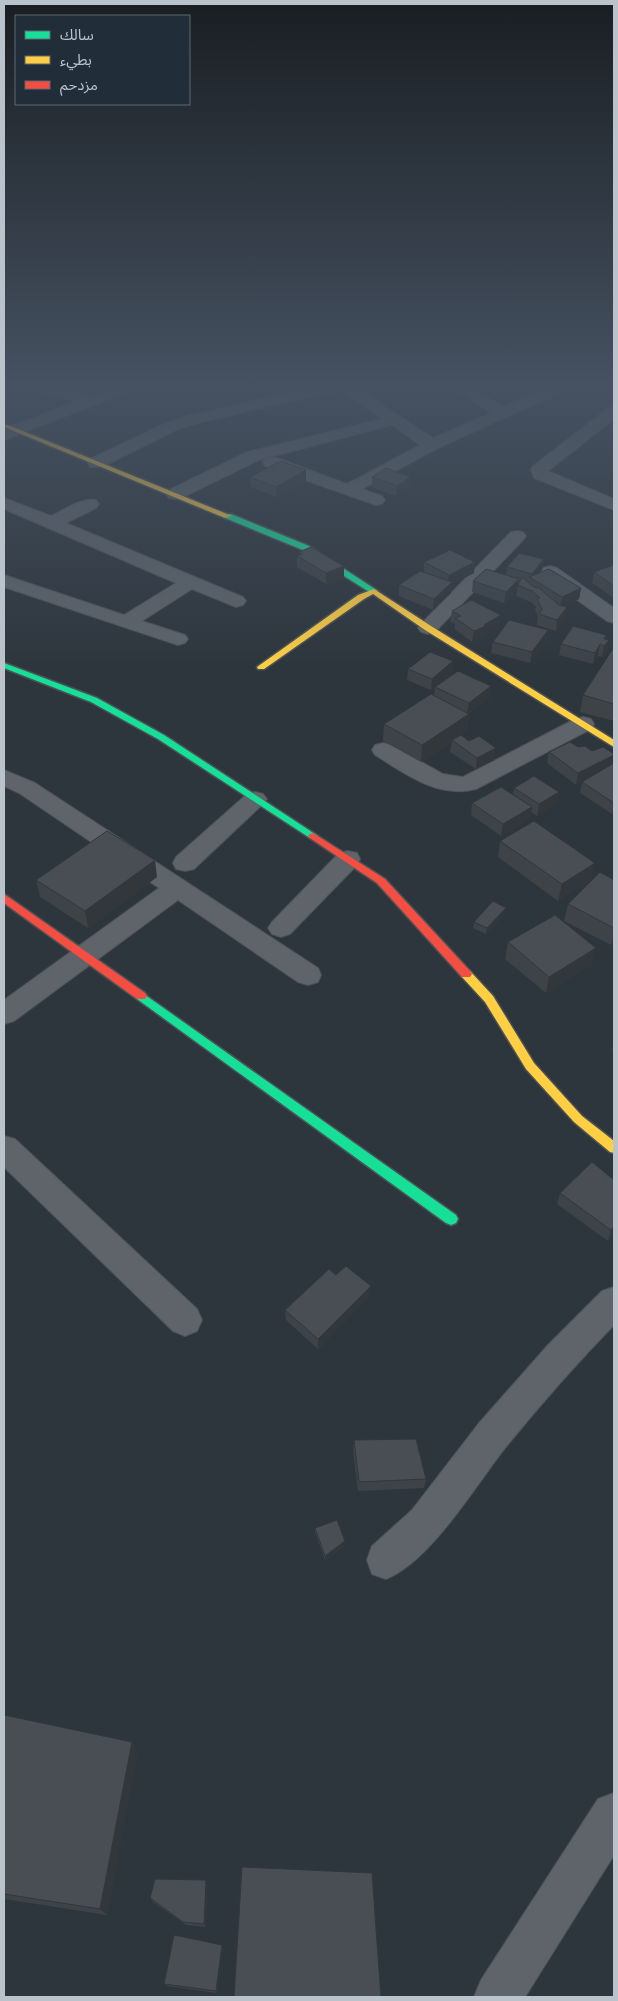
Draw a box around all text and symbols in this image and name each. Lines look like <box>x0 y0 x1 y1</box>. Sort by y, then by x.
legend <box>15 15 190 105</box>
text: سالك <box>60 25 94 44</box>
text: بطيء <box>60 50 92 71</box>
text: مزدحم <box>60 75 98 96</box>

